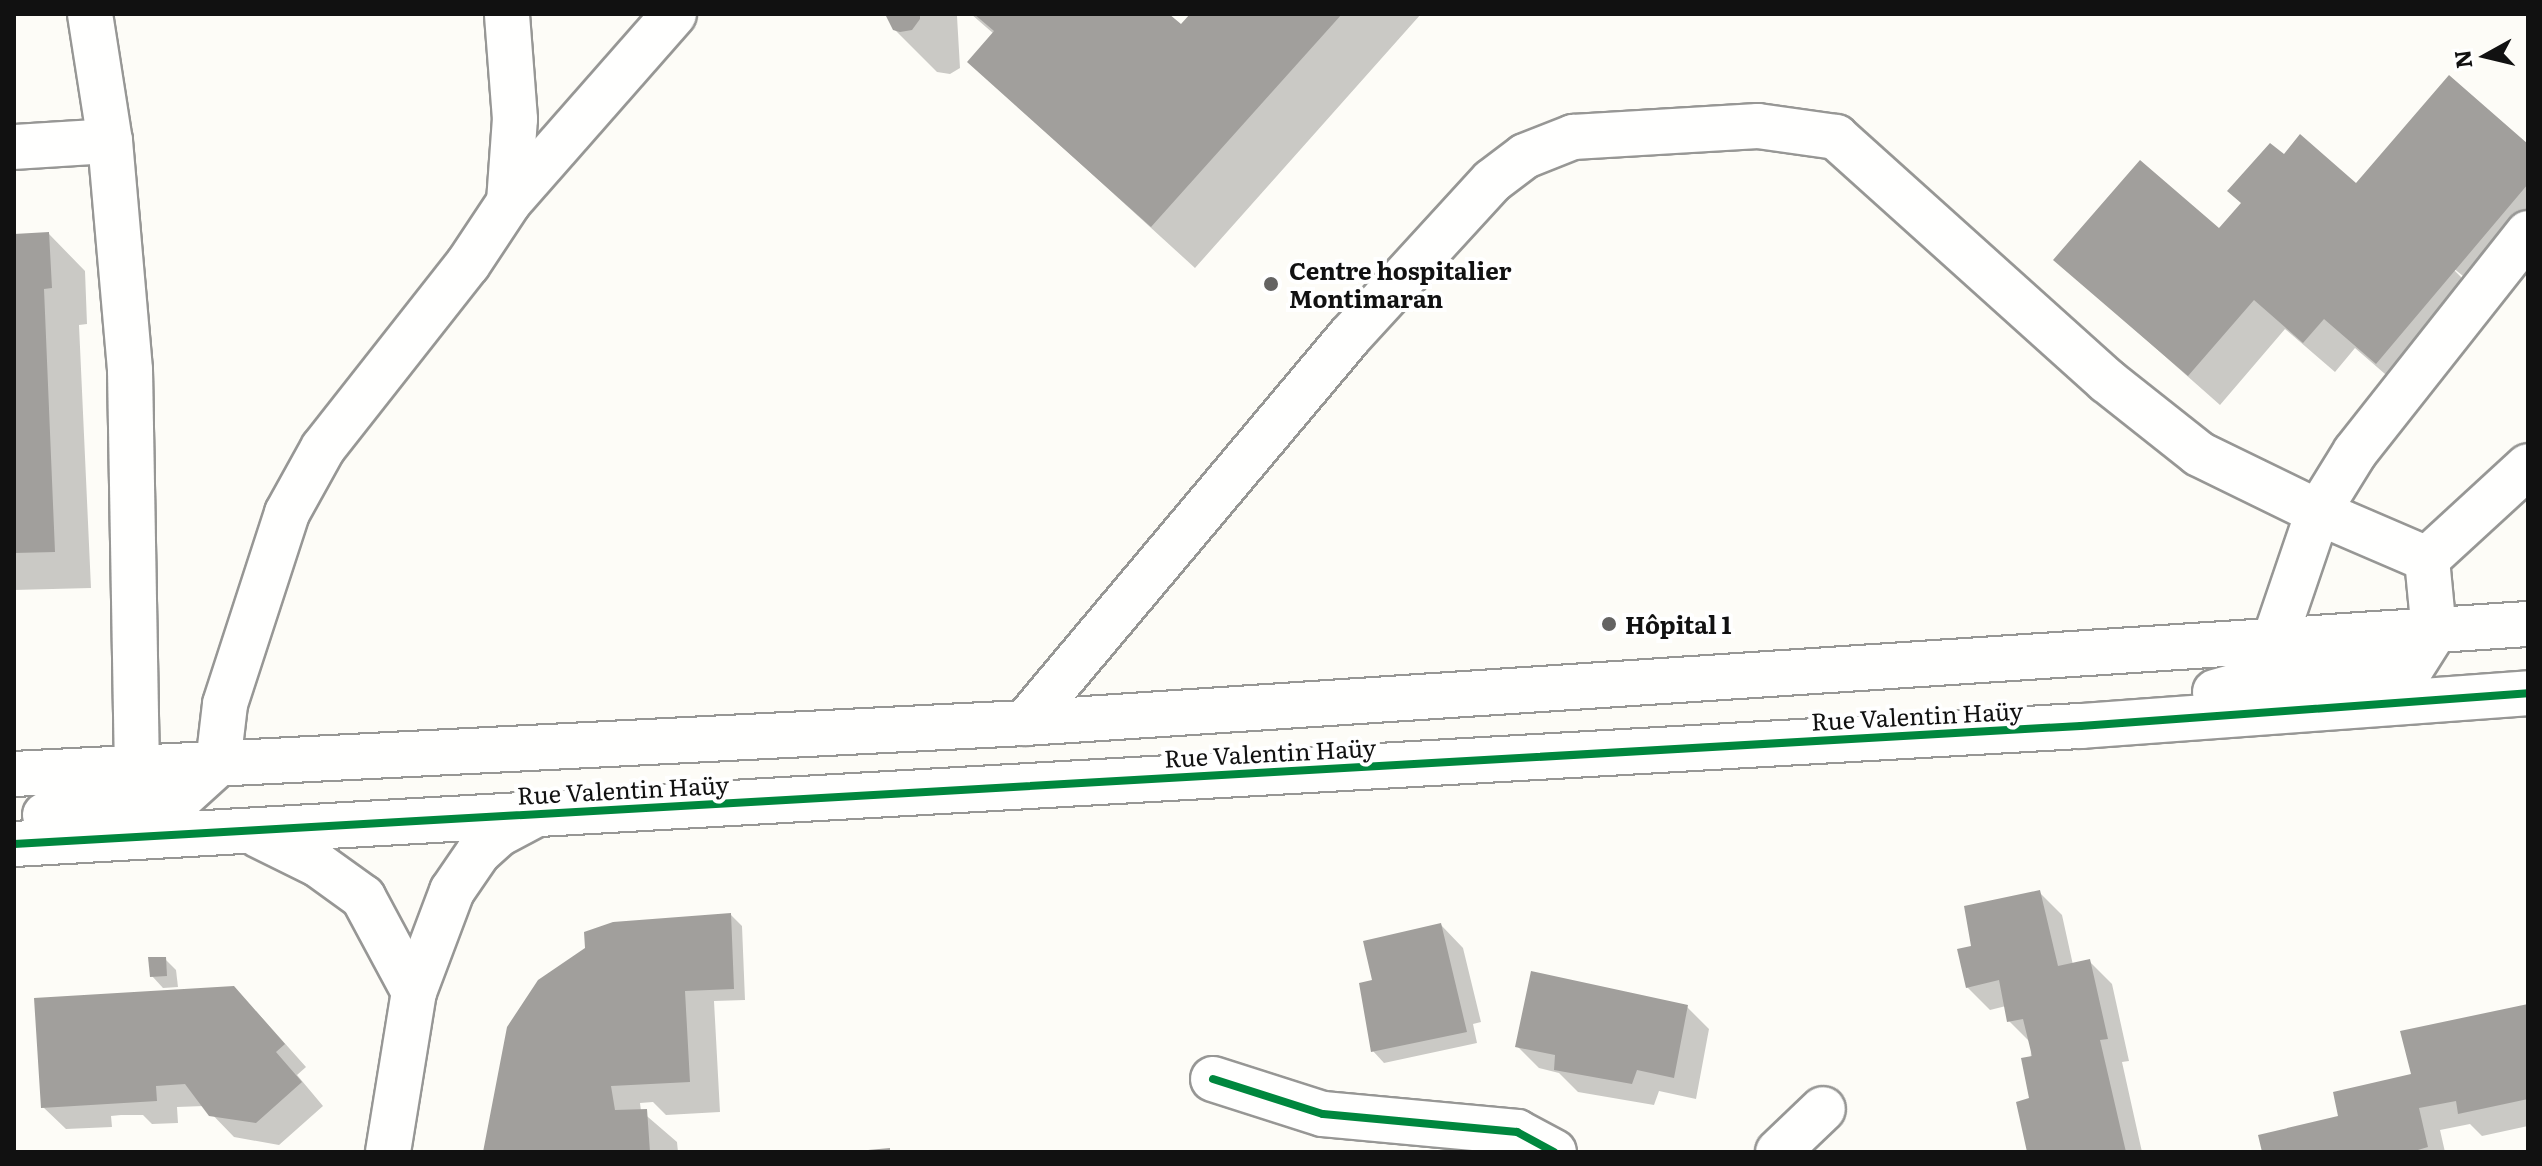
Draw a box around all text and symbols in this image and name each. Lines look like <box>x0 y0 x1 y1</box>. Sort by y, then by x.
north arrow <box>2446 16 2526 96</box>
text: N <box>2444 48 2479 71</box>
place label: Centre hospitalier Montimaran <box>1289 256 1512 312</box>
marker: Centre hospitalier Montimaran <box>1260 273 1282 295</box>
place label: Hôpital 1 <box>1625 610 1731 638</box>
marker: Hôpital 1 <box>1600 615 1618 633</box>
street label: Rue Valentin Haüy <box>1810 695 2024 735</box>
street label: Rue Valentin Haüy <box>1163 732 1377 772</box>
street label: Rue Valentin Haüy <box>516 769 730 809</box>

